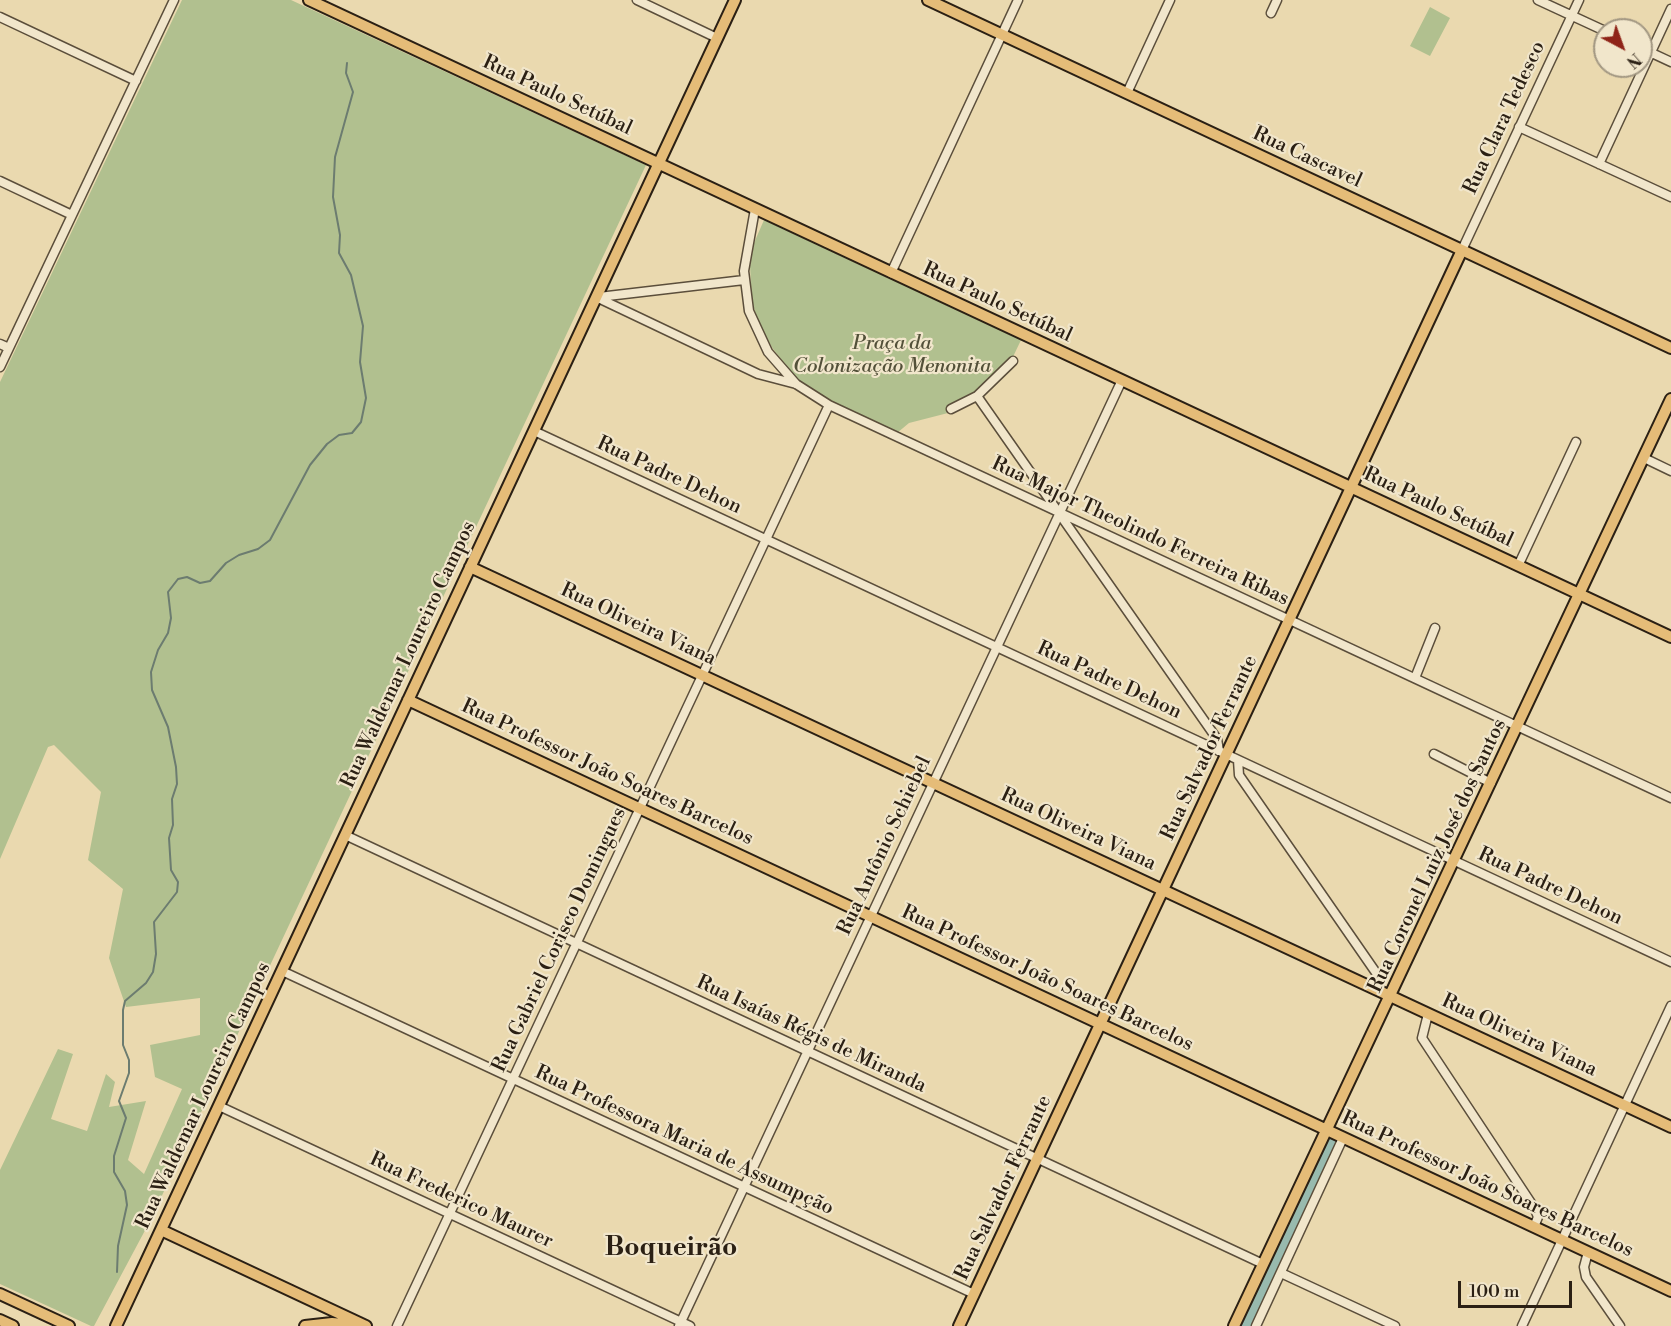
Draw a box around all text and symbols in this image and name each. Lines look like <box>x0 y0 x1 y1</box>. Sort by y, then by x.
north arrow <box>1593 18 1653 78</box>
street label: Rua Clara Tedesco <box>1459 38 1551 198</box>
text: N <box>1622 48 1645 72</box>
street label: Rua Paulo Setúbal <box>478 51 636 141</box>
street label: Rua Cascavel <box>1249 122 1365 194</box>
street label: Rua Paulo Setúbal <box>918 258 1076 348</box>
park label: Praça da Colonização Menonita <box>793 332 991 379</box>
street label: Rua Padre Dehon <box>593 432 745 520</box>
street label: Rua Major Theolindo Ferreira Ribas <box>987 452 1293 612</box>
street label: Rua Paulo Setúbal <box>1359 463 1517 553</box>
street label: Rua Waldemar Loureiro Campos <box>336 518 482 792</box>
street label: Rua Oliveira Viana <box>556 578 720 672</box>
street label: Rua Padre Dehon <box>1033 637 1185 725</box>
street label: Rua Salvador Ferrante <box>1157 652 1263 844</box>
street label: Rua Professor João Soares Barcelos <box>457 695 757 851</box>
street label: Rua Coronel Luiz José dos Santos <box>1364 715 1512 997</box>
street label: Rua Antônio Schiebel <box>833 753 937 939</box>
street label: Rua Oliveira Viana <box>996 783 1160 877</box>
street label: Rua Gabriel Corisco Domingues <box>488 804 632 1076</box>
street label: Rua Padre Dehon <box>1474 843 1626 931</box>
street label: Rua Professor João Soares Barcelos <box>897 901 1197 1057</box>
street label: Rua Waldemar Loureiro Campos <box>131 959 277 1233</box>
street label: Rua Isaías Régis de Miranda <box>692 971 930 1099</box>
street label: Rua Oliveira Viana <box>1437 989 1601 1083</box>
street label: Rua Professora Maria de Assumpção <box>531 1061 837 1221</box>
street label: Rua Salvador Ferrante <box>951 1092 1057 1284</box>
street label: Rua Professor João Soares Barcelos <box>1337 1107 1637 1263</box>
street label: Rua Frederico Maurer <box>365 1148 557 1254</box>
district label: Boqueirão <box>605 1233 737 1265</box>
scale bar <box>1461 1269 1575 1307</box>
text: 100 m <box>1469 1280 1520 1303</box>

